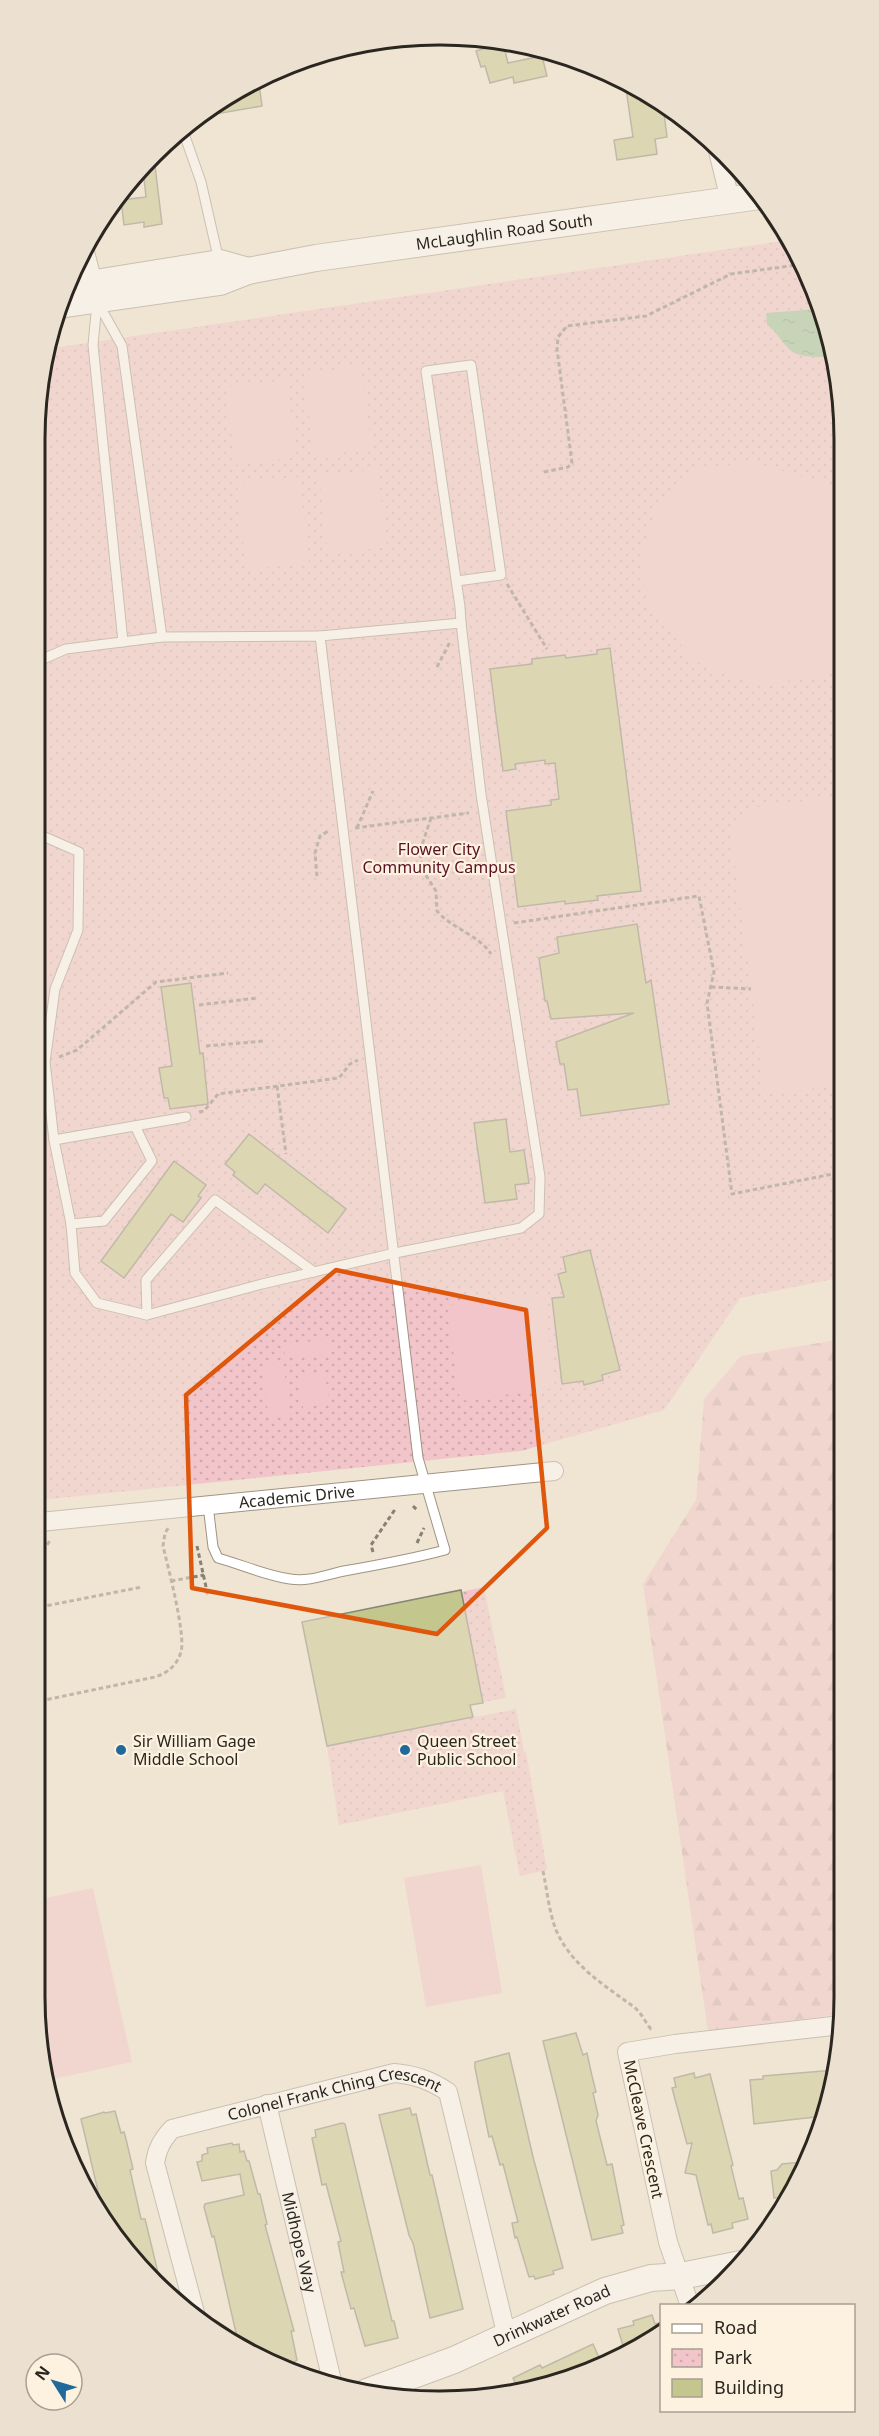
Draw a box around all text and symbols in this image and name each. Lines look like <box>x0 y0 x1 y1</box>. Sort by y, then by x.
street label: McLaughlin Road South <box>414 208 594 255</box>
park label: Flower City Community Campus <box>362 838 516 878</box>
street label: Academic Drive <box>238 1480 356 1513</box>
place label: Sir William Gage Middle School <box>133 1730 256 1770</box>
place label: Queen Street Public School <box>417 1730 516 1770</box>
marker: Sir William Gage Middle School <box>114 1743 128 1757</box>
marker: Queen Street Public School <box>398 1743 412 1757</box>
street label: McCleave Crescent <box>619 2058 669 2201</box>
street label: Colonel Frank Ching Crescent <box>225 2062 446 2126</box>
street label: Midhope Way <box>277 2190 322 2296</box>
street label: Drinkwater Road <box>489 2279 614 2352</box>
legend <box>660 2304 855 2412</box>
text: Road <box>714 2315 757 2339</box>
text: Park <box>714 2345 752 2369</box>
north arrow <box>24 2352 84 2412</box>
text: N <box>29 2361 55 2385</box>
text: Building <box>714 2375 784 2399</box>

